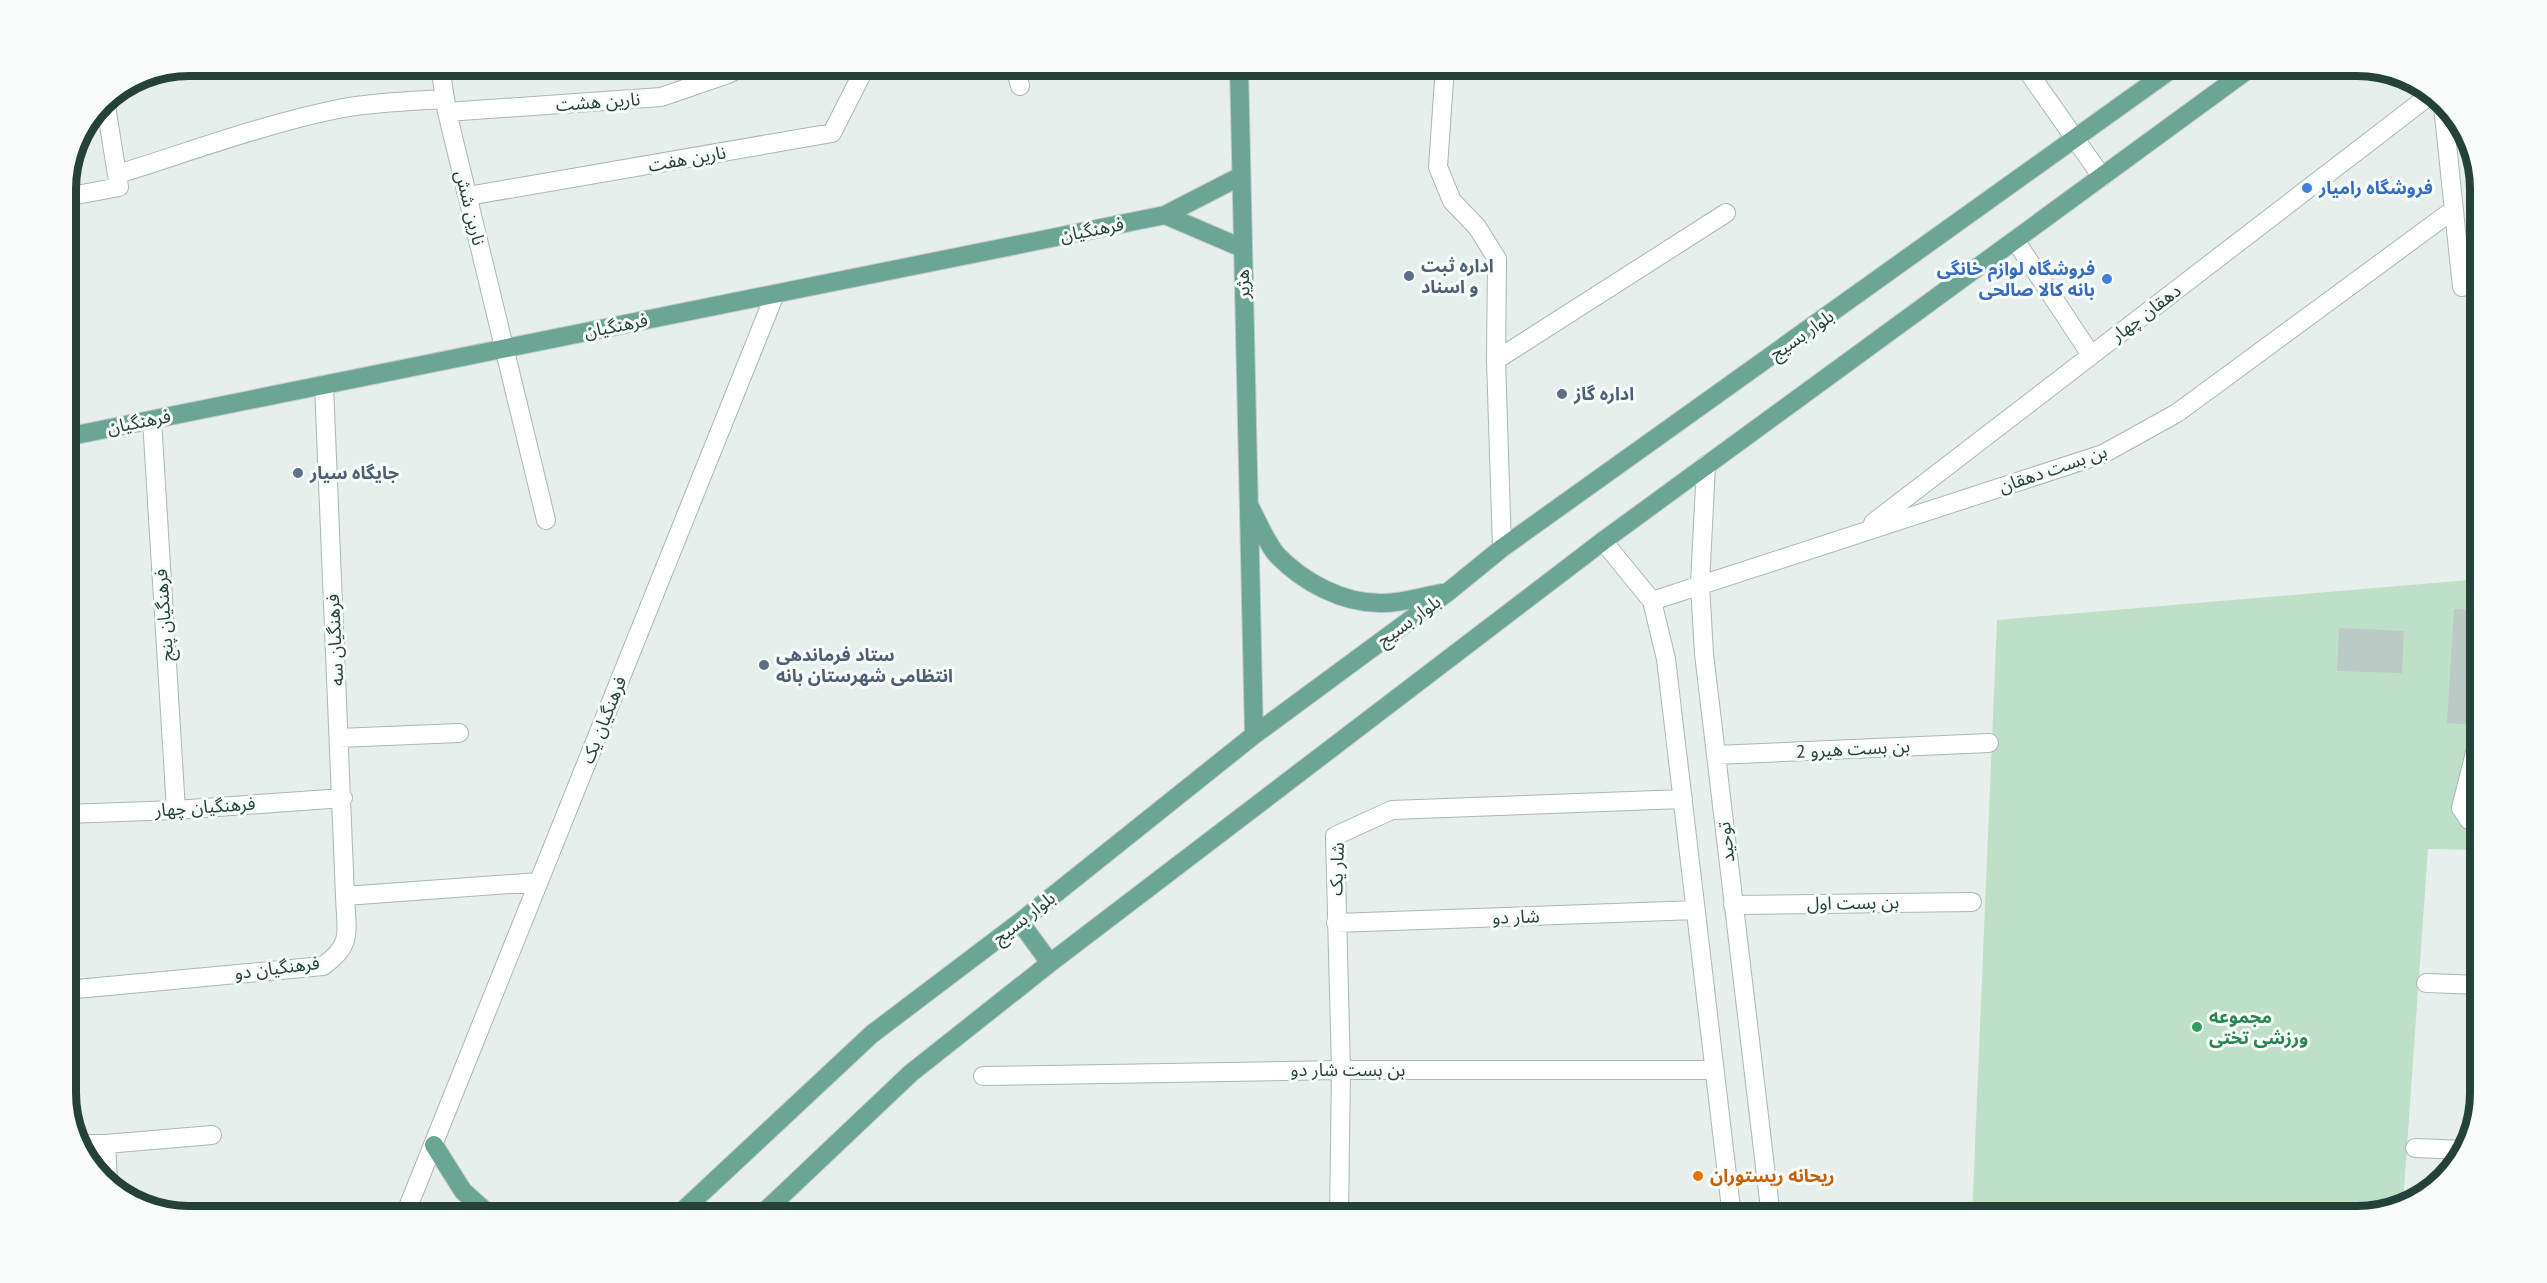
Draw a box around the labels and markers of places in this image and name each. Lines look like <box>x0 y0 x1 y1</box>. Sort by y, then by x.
place label: فروشگاه رامیار <box>2318 176 2433 199</box>
marker: فروشگاه رامیار <box>2300 181 2314 195</box>
place label: اداره ثبت و اسناد <box>1421 254 1494 298</box>
place label: فروشگاه لوازم خانگی بانه کالا صالحی <box>1937 257 2095 301</box>
marker: اداره ثبت و اسناد <box>1402 269 1416 283</box>
marker: فروشگاه لوازم خانگی بانه کالا صالحی <box>2100 272 2114 286</box>
place label: اداره گاز <box>1573 382 1634 405</box>
marker: اداره گاز <box>1555 387 1569 401</box>
place label: جایگاه سیار <box>309 461 399 484</box>
marker: جایگاه سیار <box>291 466 305 480</box>
place label: ستاد فرماندهی انتظامی شهرستان بانه <box>776 643 953 687</box>
marker: ستاد فرماندهی انتظامی شهرستان بانه <box>757 658 771 672</box>
place label: مجموعه ورزشی تختی <box>2209 1005 2308 1049</box>
marker: مجموعه ورزشی تختی <box>2190 1020 2204 1034</box>
place label: ریحانە ریستوران <box>1710 1164 1835 1187</box>
marker: ریحانە ریستوران <box>1691 1169 1705 1183</box>

